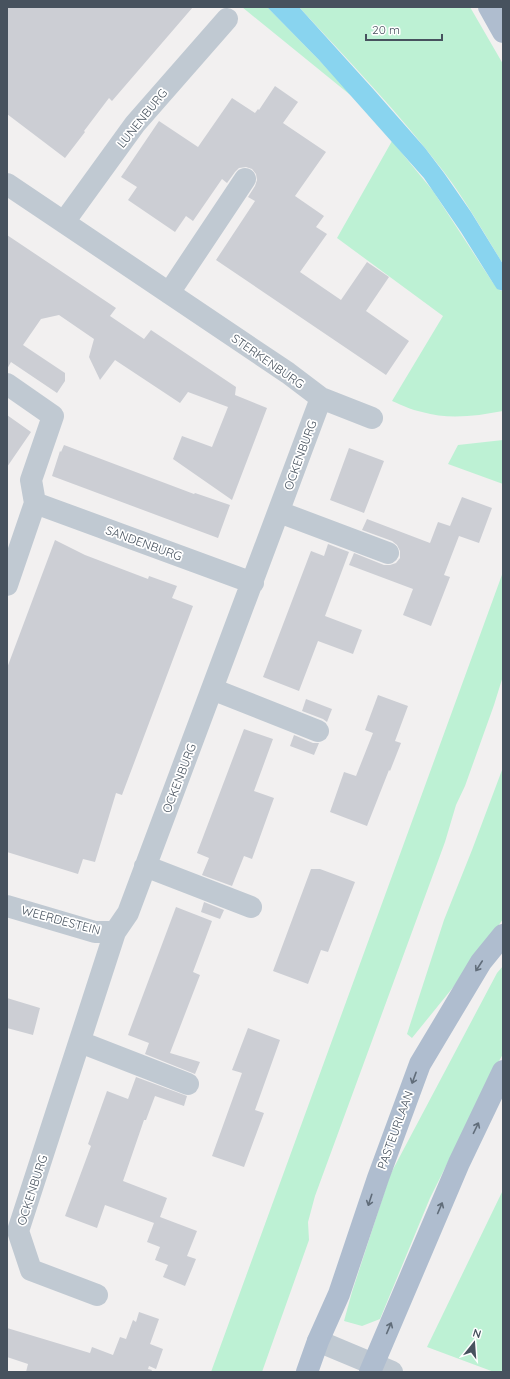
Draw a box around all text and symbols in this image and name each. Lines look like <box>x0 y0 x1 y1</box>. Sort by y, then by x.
scale bar <box>366 16 442 42</box>
text: 20 m <box>372 22 400 37</box>
street label: LUNENBURG <box>114 85 170 151</box>
street label: STERKENBURG <box>229 330 307 392</box>
street label: OCKENBURG <box>280 418 320 492</box>
street label: SANDENBURG <box>104 522 184 564</box>
street label: OCKENBURG <box>159 741 199 815</box>
street label: WEERDESTEIN <box>20 902 102 938</box>
one-way arrow <box>475 960 483 971</box>
one-way arrow <box>410 1072 418 1084</box>
street label: PASTEURLAAN <box>374 1089 416 1171</box>
one-way arrow <box>473 1122 480 1134</box>
street label: OCKENBURG <box>14 1153 50 1227</box>
one-way arrow <box>366 1194 373 1207</box>
one-way arrow <box>437 1203 444 1215</box>
one-way arrow <box>385 1322 393 1334</box>
north arrow <box>454 1323 494 1363</box>
text: N <box>471 1326 483 1341</box>

